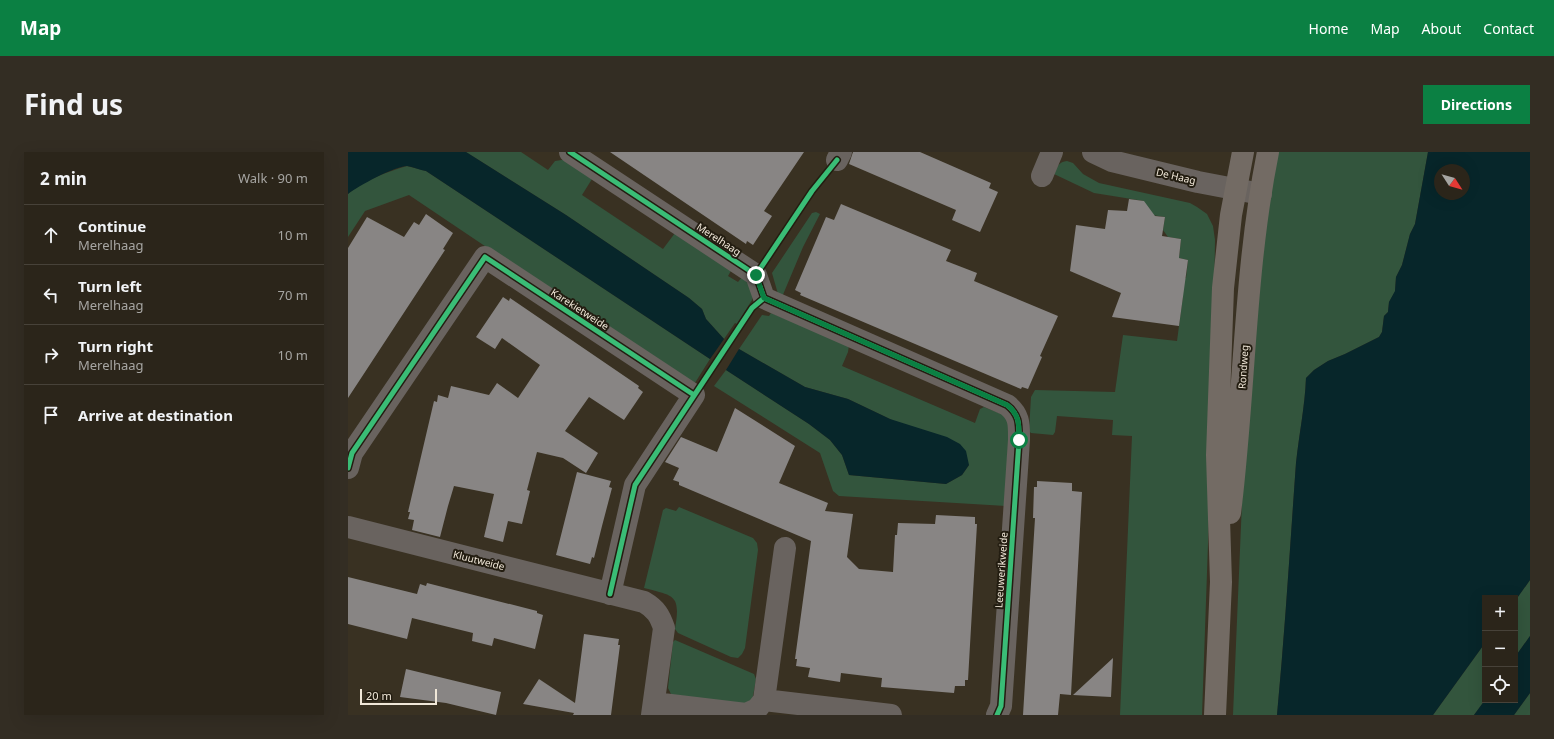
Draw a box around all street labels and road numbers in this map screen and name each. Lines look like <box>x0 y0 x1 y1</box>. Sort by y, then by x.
street label: De Haag <box>1155 165 1197 187</box>
street label: Merelhaag <box>694 219 744 259</box>
street label: Karekietweide <box>548 285 612 333</box>
street label: Rondweg <box>1234 344 1252 390</box>
street label: Leeuwerikweide <box>991 531 1011 608</box>
street label: Kluutweide <box>452 547 507 573</box>

